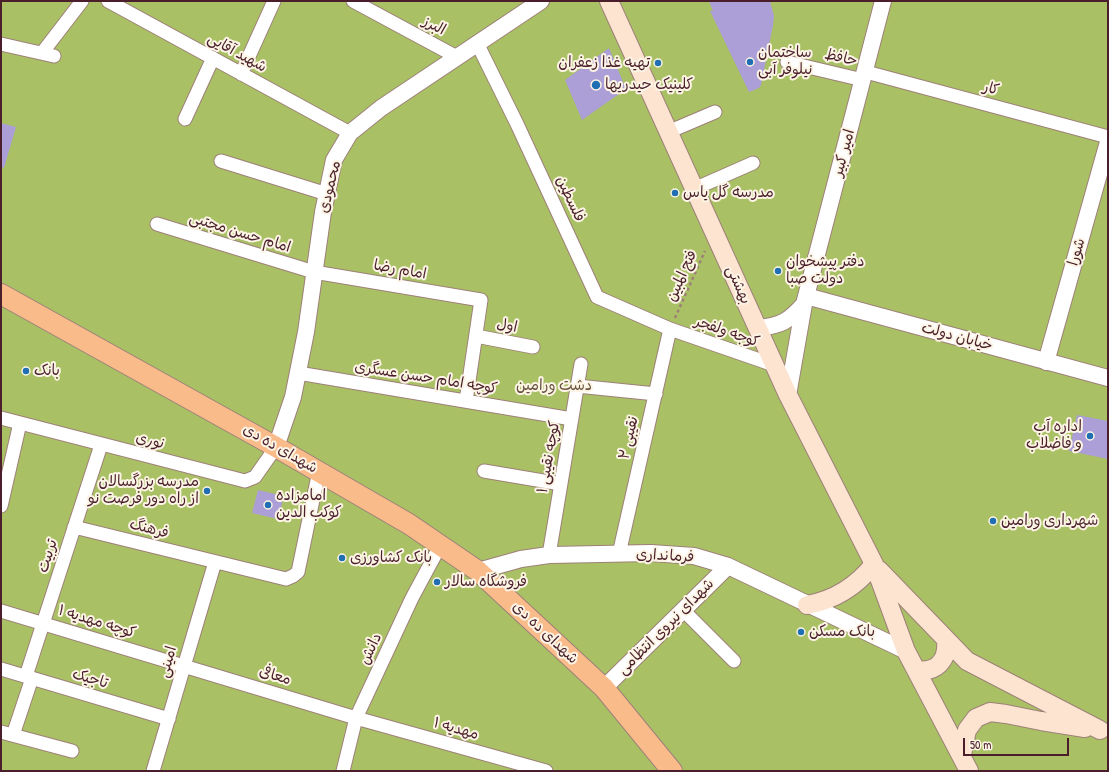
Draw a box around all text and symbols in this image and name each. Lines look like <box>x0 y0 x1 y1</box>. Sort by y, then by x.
street label: البرز <box>419 13 449 39</box>
street label: شهید آقایی <box>204 29 270 77</box>
place label: ساختمان نیلوفر آبی <box>758 44 812 79</box>
street label: حافظ <box>823 46 859 70</box>
place label: تهیه غذا زعفران <box>558 54 650 72</box>
marker: ساختمان نیلوفر آبی <box>745 57 755 67</box>
marker: تهیه غذا زعفران <box>653 58 663 68</box>
place label: کلینیک حیدریها <box>605 76 693 94</box>
street label: کار <box>981 78 1001 100</box>
marker: کلینیک حیدریها <box>590 79 602 91</box>
street label: امیر کبیر <box>829 127 859 179</box>
street label: محمودی <box>315 159 345 215</box>
street label: فلسطین <box>552 173 588 225</box>
place label: مدرسه گل یاس <box>683 184 774 202</box>
marker: مدرسه گل یاس <box>670 188 680 198</box>
street label: امام حسن مجتبی <box>187 209 293 257</box>
street label: شورا <box>1065 236 1089 268</box>
street label: فتح المبین <box>663 247 701 305</box>
place label: دفتر پیشخوان دولت صبا <box>786 253 865 288</box>
street label: امام رضا <box>372 256 428 284</box>
street label: بهشتی <box>722 263 754 307</box>
marker: دفتر پیشخوان دولت صبا <box>773 266 783 276</box>
street label: کوجه ولفجر <box>692 313 762 351</box>
street label: اول <box>495 315 519 337</box>
street label: خیابان دولت <box>919 319 995 355</box>
street label: کوچه امام حسن عسگری <box>353 358 499 398</box>
place label: بانک <box>34 362 60 380</box>
marker: بانک <box>21 366 31 376</box>
park label: دشت ورامین <box>516 377 592 395</box>
street label: نقیبی ۲ <box>615 415 643 461</box>
place label: اداره آب و فاضلاب <box>1026 418 1082 453</box>
street label: کوچه نقیبی ۱ <box>534 419 564 495</box>
street label: شهدای ده دی <box>239 420 321 478</box>
street label: نوری <box>134 429 166 453</box>
marker: اداره آب و فاضلاب <box>1085 431 1095 441</box>
place label: مدرسه بزرگسالان از راه دور فرصت نو <box>88 473 199 508</box>
marker: مدرسه بزرگسالان از راه دور فرصت نو <box>202 486 212 496</box>
place label: امامزاده کوکب الدین <box>276 487 342 522</box>
marker: امامزاده کوکب الدین <box>263 500 273 510</box>
place label: شهرداری ورامین <box>1001 512 1098 530</box>
street label: فرهنگ <box>127 515 171 543</box>
marker: شهرداری ورامین <box>988 516 998 526</box>
street label: تربیت <box>34 537 62 575</box>
street label: فرمانداری <box>635 545 695 567</box>
place label: بانک کشاورزی <box>350 549 432 567</box>
marker: بانک کشاورزی <box>337 553 347 563</box>
place label: فروشگاه سالار <box>445 573 527 591</box>
street label: شهدای نیروی انتظامی <box>614 575 718 679</box>
marker: فروشگاه سالار <box>432 577 442 587</box>
street label: شهدای ده دی <box>508 598 582 668</box>
street label: کوچه مهدیه ۱ <box>56 602 138 642</box>
place label: بانک مسکن <box>809 623 875 641</box>
marker: بانک مسکن <box>796 627 806 637</box>
street label: دانش <box>356 630 386 668</box>
street label: امینی <box>155 644 181 680</box>
street label: معافی <box>257 663 293 689</box>
street label: تاجیک <box>70 665 110 693</box>
street label: مهدیه ۱ <box>431 714 481 744</box>
scale bar <box>965 730 1071 756</box>
text: 50 m <box>970 736 991 753</box>

